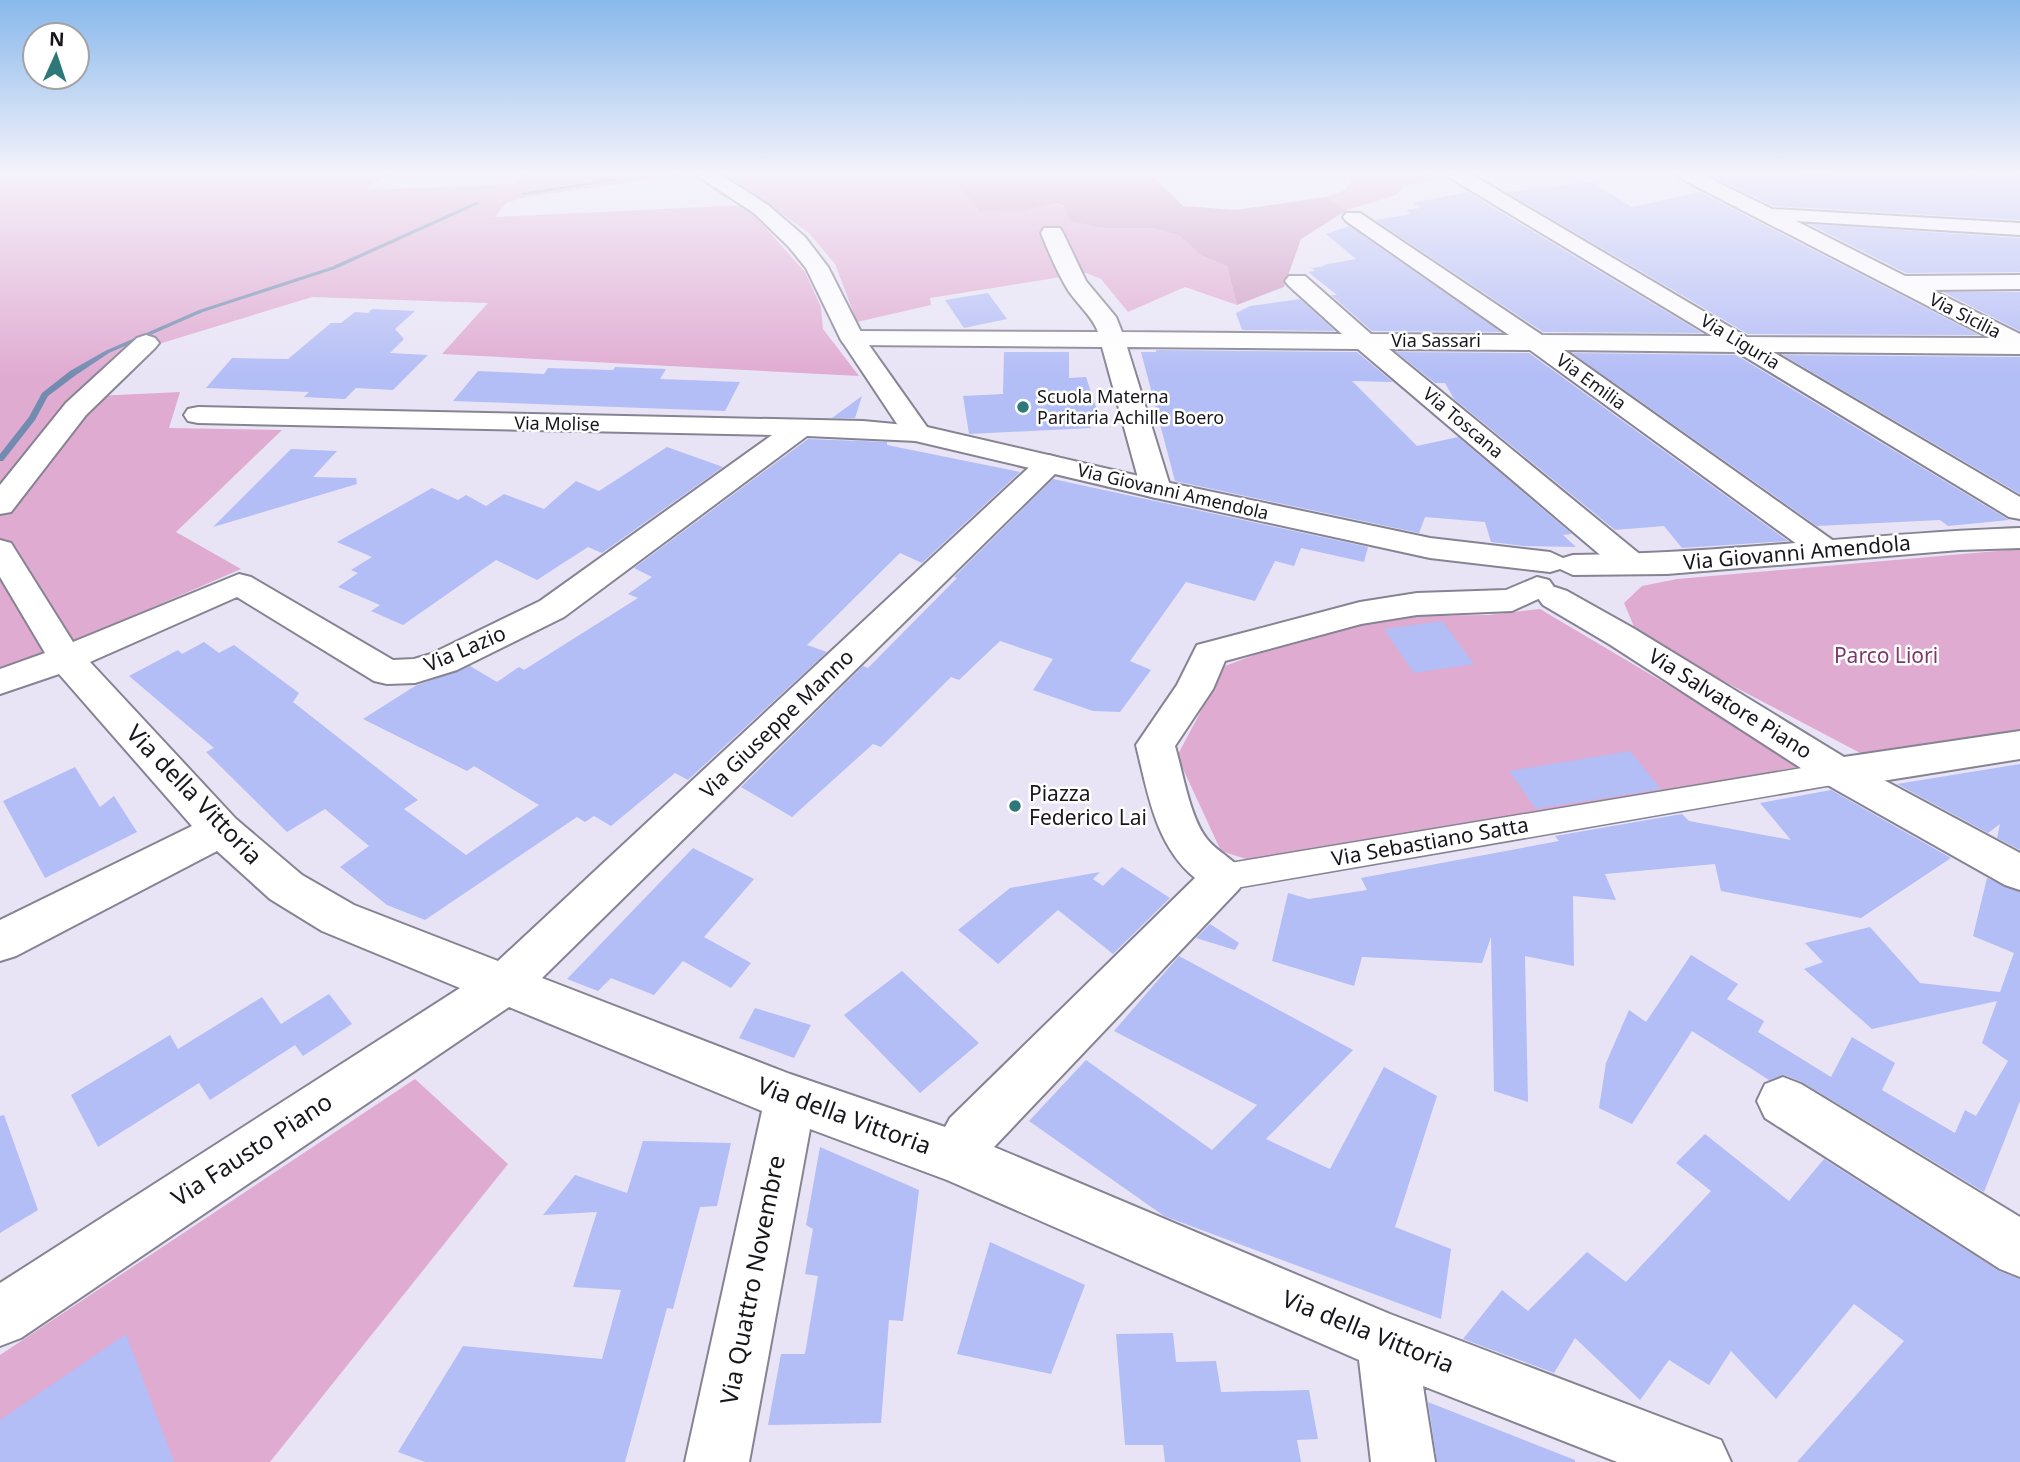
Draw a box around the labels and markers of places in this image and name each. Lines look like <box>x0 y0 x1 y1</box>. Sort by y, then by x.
place label: Scuola Materna Paritaria Achille Boero <box>1037 384 1224 429</box>
marker: Scuola Materna Paritaria Achille Boero <box>1015 399 1031 415</box>
place label: Piazza Federico Lai <box>1029 779 1147 831</box>
marker: Piazza Federico Lai <box>1007 798 1023 814</box>

